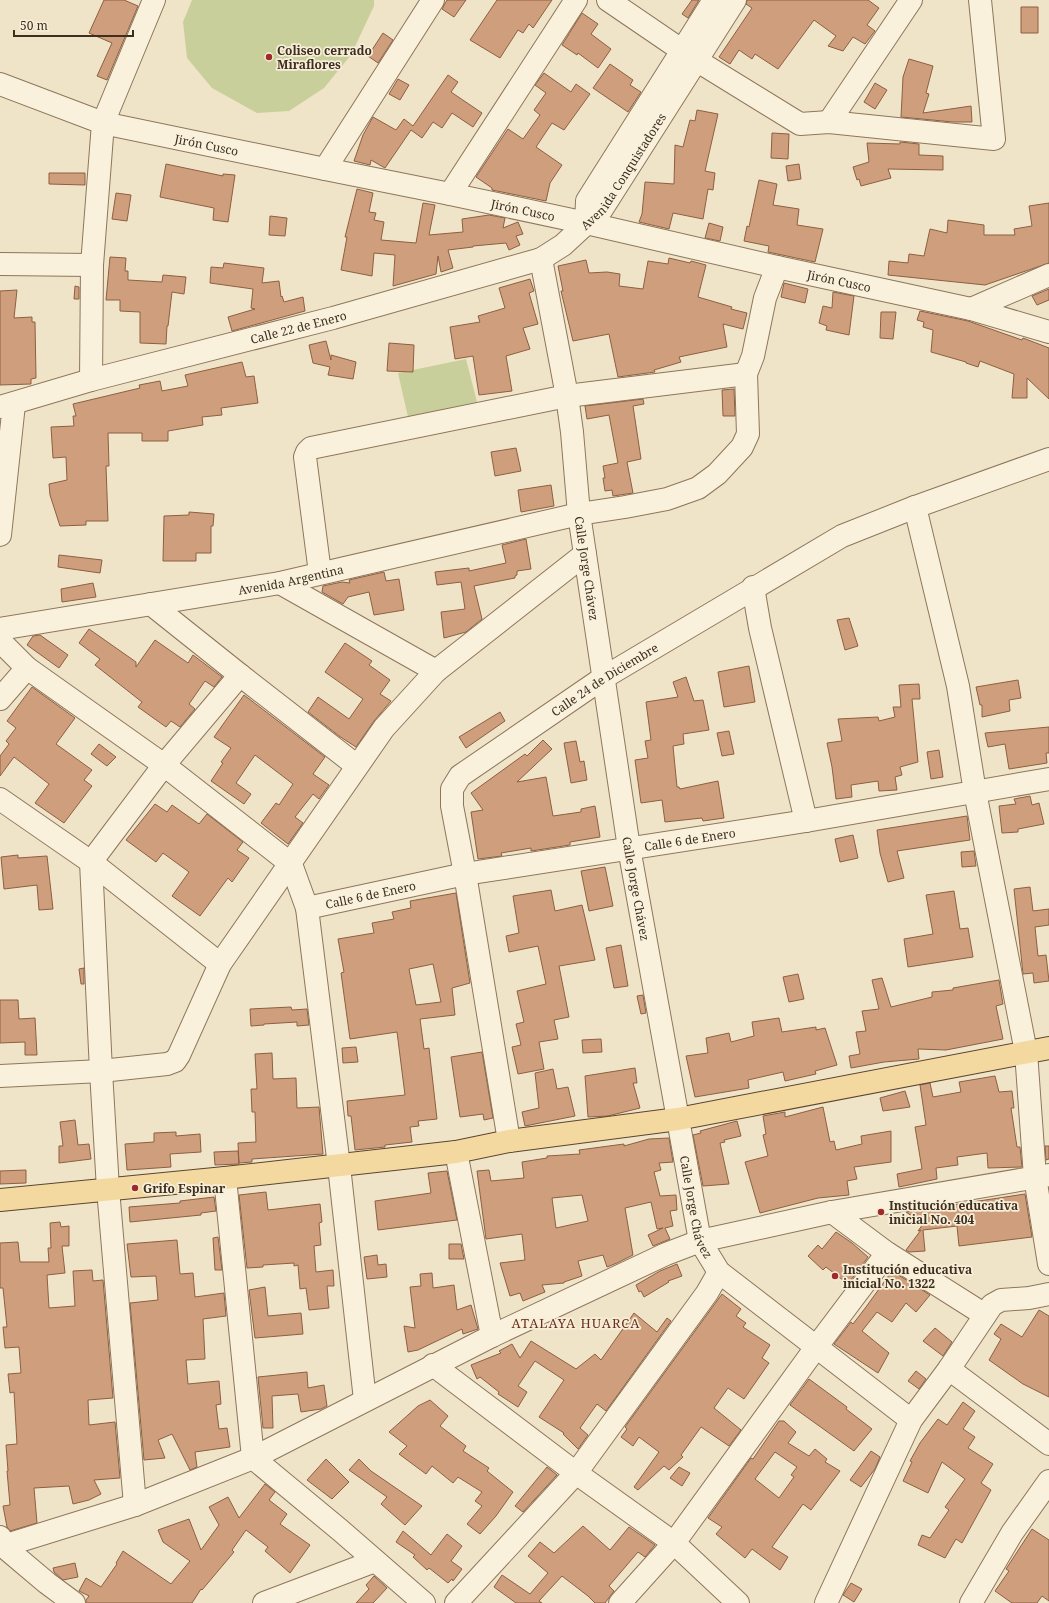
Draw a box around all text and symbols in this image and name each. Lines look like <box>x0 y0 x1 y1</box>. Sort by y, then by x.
scale bar <box>14 12 133 38</box>
text: 50 m <box>20 17 48 34</box>
place label: Coliseo cerrado Miraflores <box>277 42 372 73</box>
marker: Coliseo cerrado Miraflores <box>264 52 274 62</box>
street label: Avenida Conquistadores <box>577 110 670 233</box>
street label: Jirón Cusco <box>172 129 240 159</box>
street label: Jirón Cusco <box>489 194 557 225</box>
street label: Jirón Cusco <box>805 265 873 296</box>
street label: Calle 22 de Enero <box>248 306 349 347</box>
street label: Calle Jorge Chávez <box>571 515 603 622</box>
street label: Avenida Argentina <box>237 560 345 598</box>
street label: Calle 24 de Diciembre <box>547 639 661 720</box>
street label: Calle 6 de Enero <box>643 824 737 855</box>
street label: Calle Jorge Chávez <box>619 835 654 942</box>
street label: Calle 6 de Enero <box>324 876 417 912</box>
street label: Calle Jorge Chávez <box>676 1154 717 1261</box>
place label: Grifo Espinar <box>143 1180 226 1197</box>
marker: Grifo Espinar <box>130 1183 140 1193</box>
place label: Institución educativa inicial No. 404 <box>889 1197 1018 1228</box>
marker: Institución educativa inicial No. 404 <box>876 1207 886 1217</box>
place label: Institución educativa inicial No. 1322 <box>843 1261 972 1292</box>
marker: Institución educativa inicial No. 1322 <box>830 1271 840 1281</box>
district label: ATALAYA HUARCA <box>512 1314 640 1332</box>

